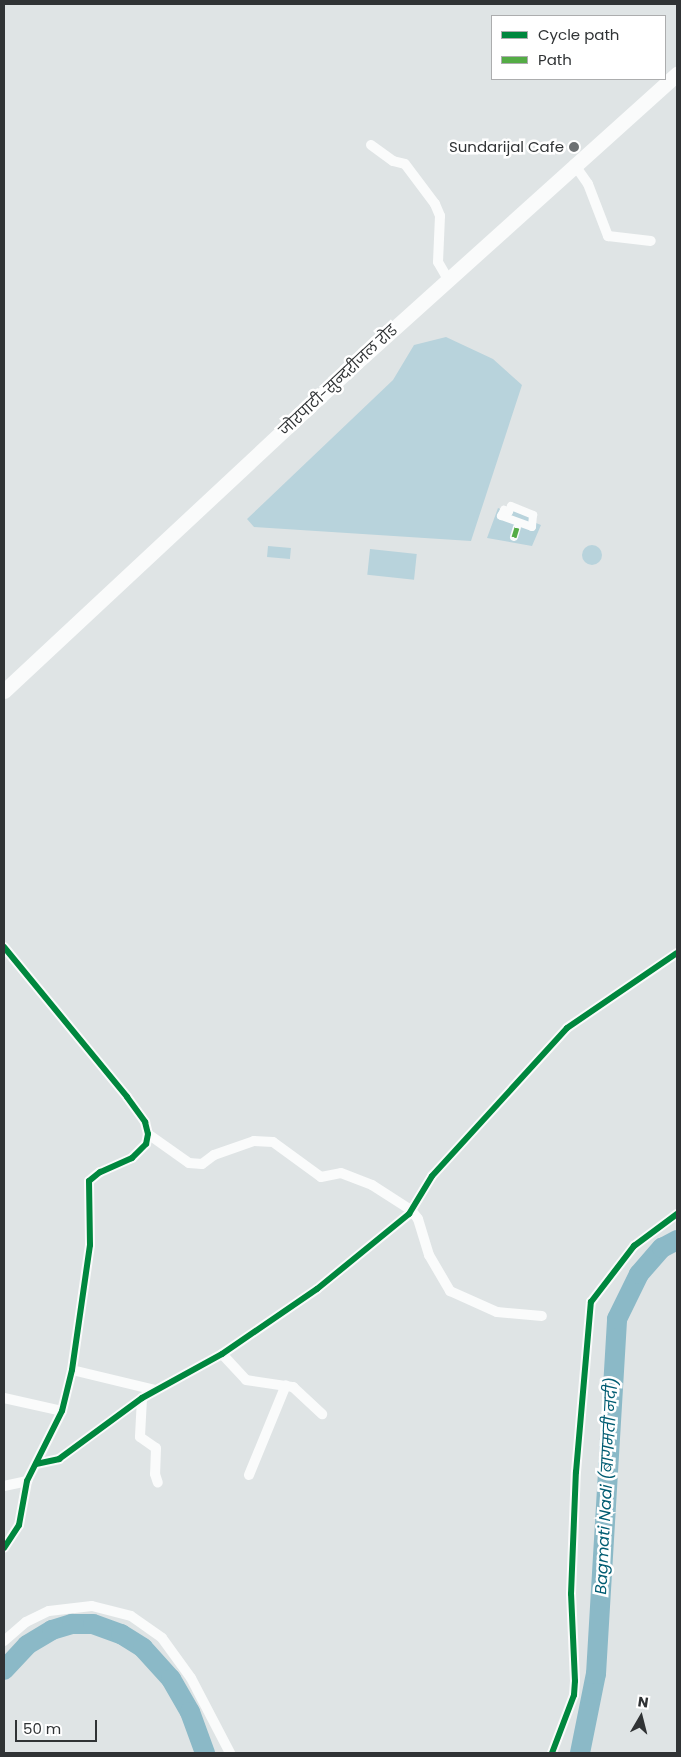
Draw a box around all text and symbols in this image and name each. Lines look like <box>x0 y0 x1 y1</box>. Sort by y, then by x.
legend <box>491 15 666 80</box>
text: Cycle path <box>538 24 619 45</box>
text: Path <box>538 49 572 70</box>
place label: Sundarijal Cafe <box>449 138 564 156</box>
marker: Sundarijal Cafe <box>568 141 580 153</box>
street label: जोरपाटी-सुन्दरीजल रोड <box>275 321 401 439</box>
water label: Bagmati Nadi (बागमती नदी) <box>592 1377 622 1595</box>
north arrow <box>616 1692 666 1742</box>
text: N <box>636 1692 650 1713</box>
scale bar <box>18 1710 100 1742</box>
text: 50 m <box>23 1718 61 1739</box>

